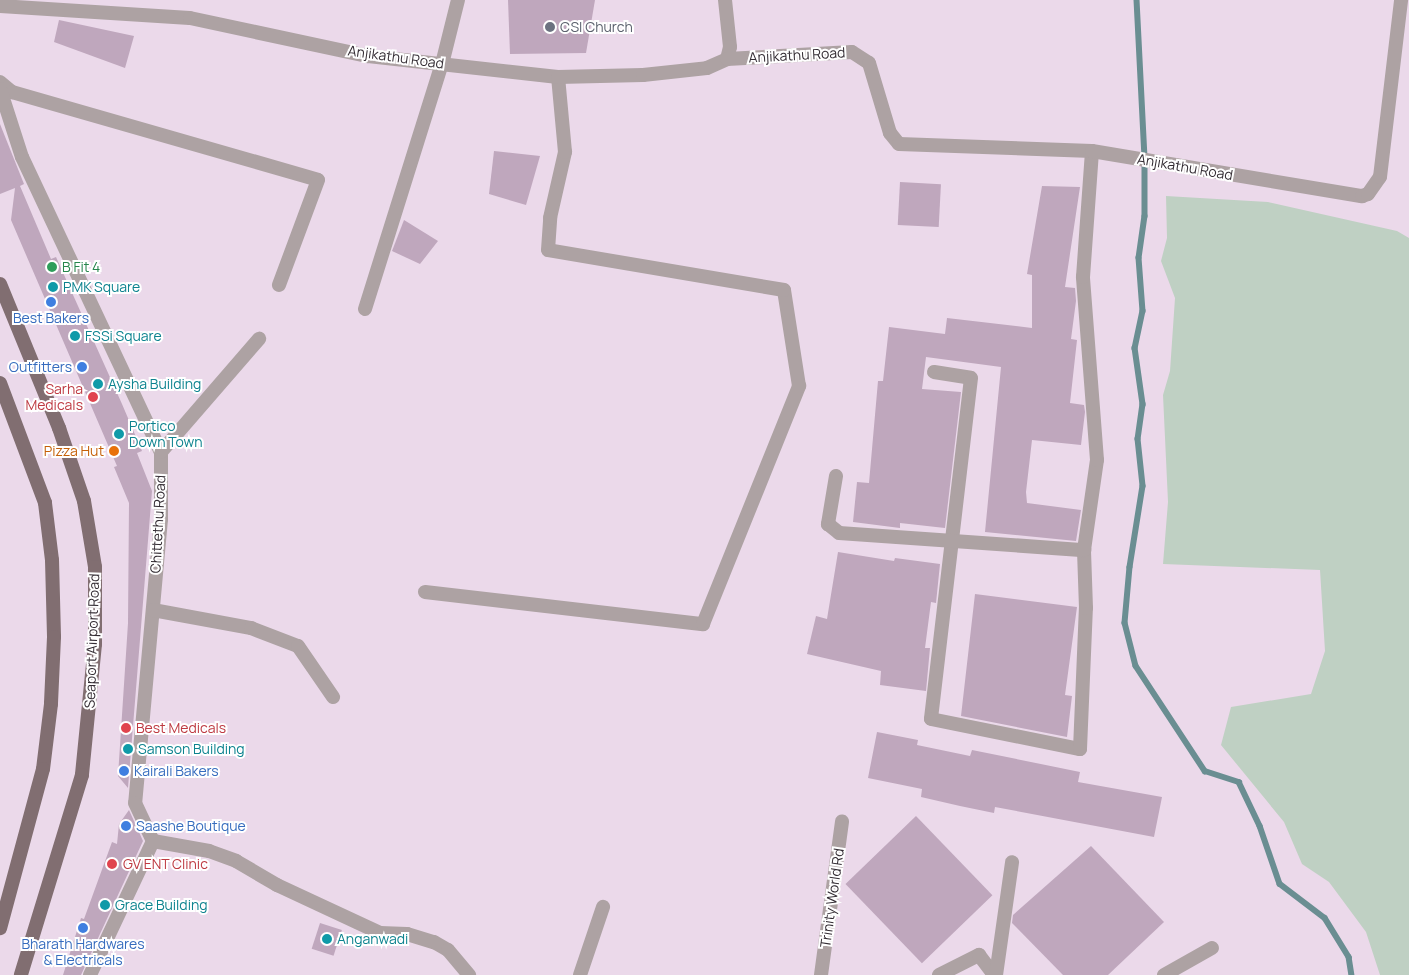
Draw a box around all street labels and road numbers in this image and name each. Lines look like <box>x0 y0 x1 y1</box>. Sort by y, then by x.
street label: Anjikathu Road <box>347 42 445 72</box>
street label: Anjikathu Road <box>748 44 846 66</box>
street label: Anjikathu Road <box>1136 150 1234 184</box>
street label: Chittethu Road <box>147 474 169 574</box>
street label: Seaport Airport Road <box>81 573 103 709</box>
street label: Trinity World Rd <box>817 847 847 949</box>

